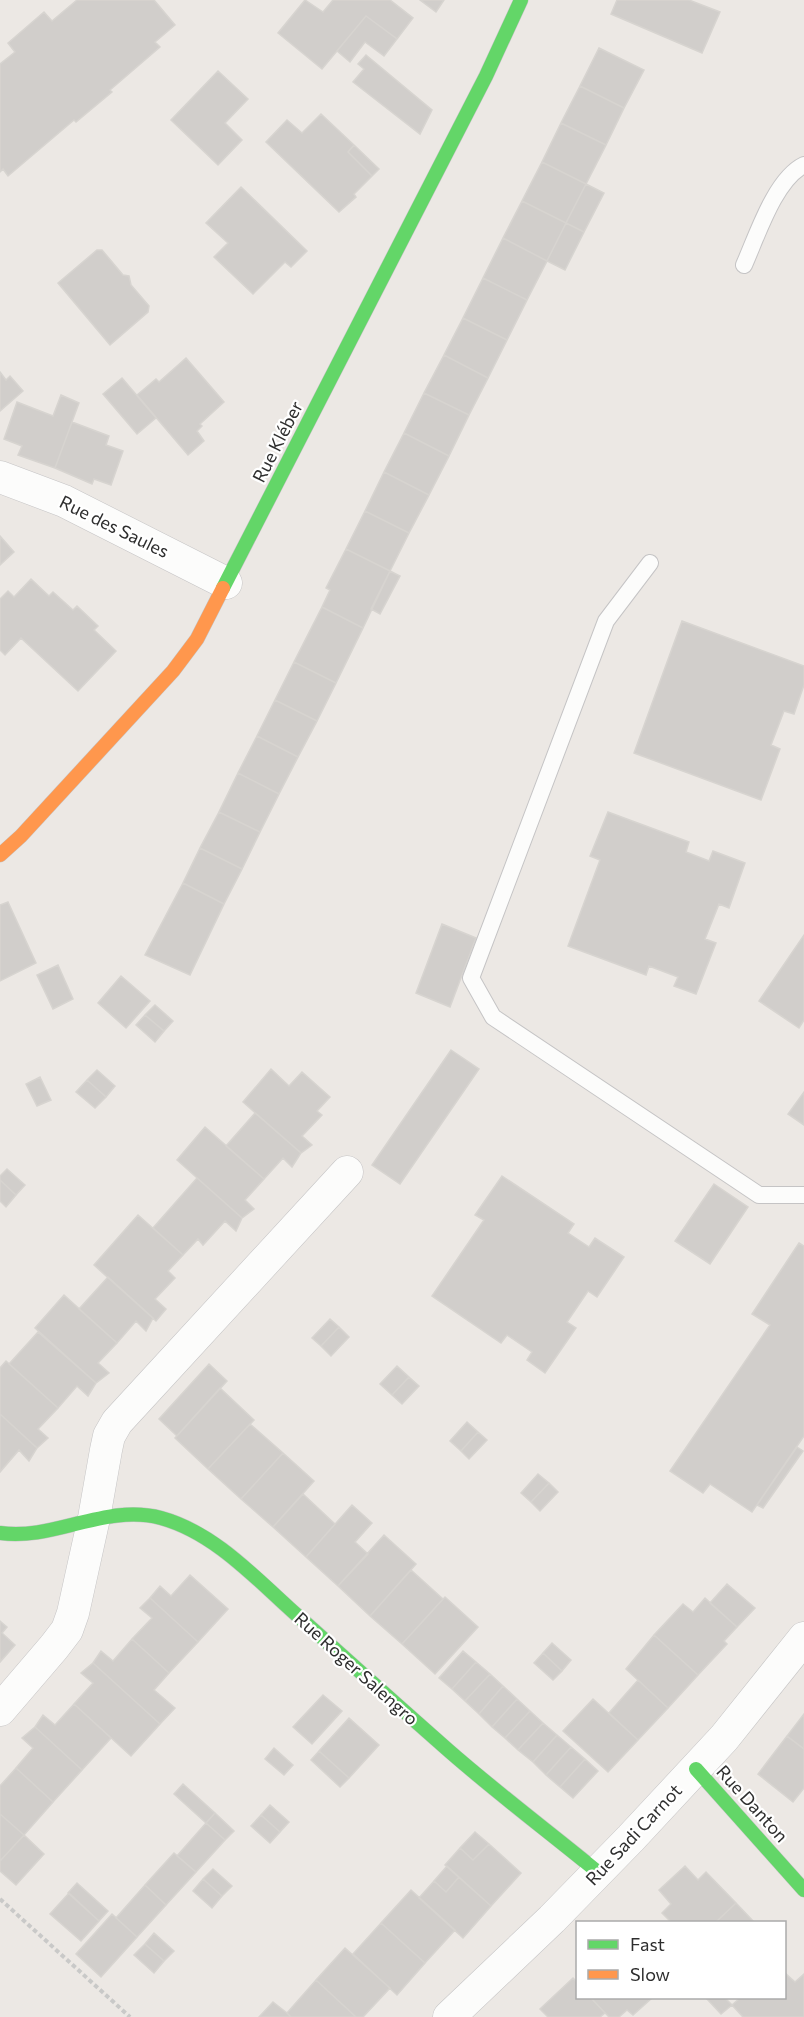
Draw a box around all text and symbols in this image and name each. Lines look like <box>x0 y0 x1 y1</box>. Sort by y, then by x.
street label: Rue Kléber <box>247 397 307 486</box>
street label: Rue des Saules <box>56 490 173 562</box>
street label: Rue Roger Salengro <box>290 1607 423 1730</box>
street label: Rue Danton <box>712 1760 793 1846</box>
street label: Rue Sadi Carnot <box>581 1779 686 1890</box>
legend <box>576 1921 786 1999</box>
text: Fast <box>630 1933 665 1955</box>
text: Slow <box>630 1963 670 1985</box>

